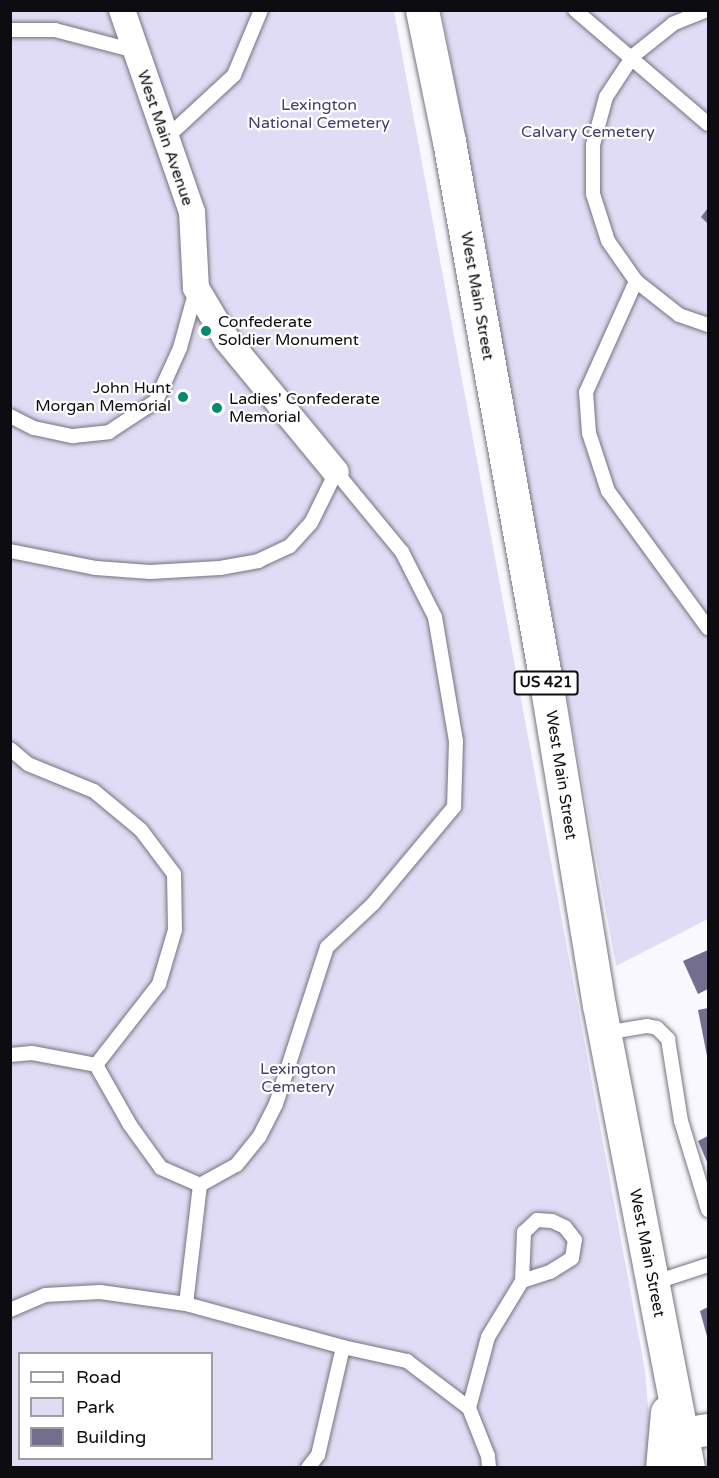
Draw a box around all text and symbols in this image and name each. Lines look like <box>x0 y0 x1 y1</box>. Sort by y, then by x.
street label: West Main Avenue <box>133 68 197 208</box>
park label: Lexington National Cemetery <box>248 95 390 133</box>
park label: Calvary Cemetery <box>521 122 655 142</box>
street label: West Main Street <box>456 230 498 362</box>
place label: Confederate Soldier Monument <box>218 312 359 350</box>
marker: Confederate Soldier Monument <box>199 324 213 338</box>
place label: John Hunt Morgan Memorial <box>35 378 171 416</box>
place label: Ladies' Confederate Memorial <box>229 389 380 427</box>
marker: John Hunt Morgan Memorial <box>176 390 190 404</box>
marker: Ladies' Confederate Memorial <box>210 401 224 415</box>
road number: US 421 <box>513 671 579 695</box>
street label: West Main Street <box>541 709 581 841</box>
park label: Lexington Cemetery <box>260 1059 336 1097</box>
street label: West Main Street <box>625 1187 669 1319</box>
legend <box>18 1352 213 1460</box>
text: Road <box>76 1366 121 1388</box>
text: Park <box>76 1396 114 1418</box>
text: Building <box>76 1426 146 1448</box>

